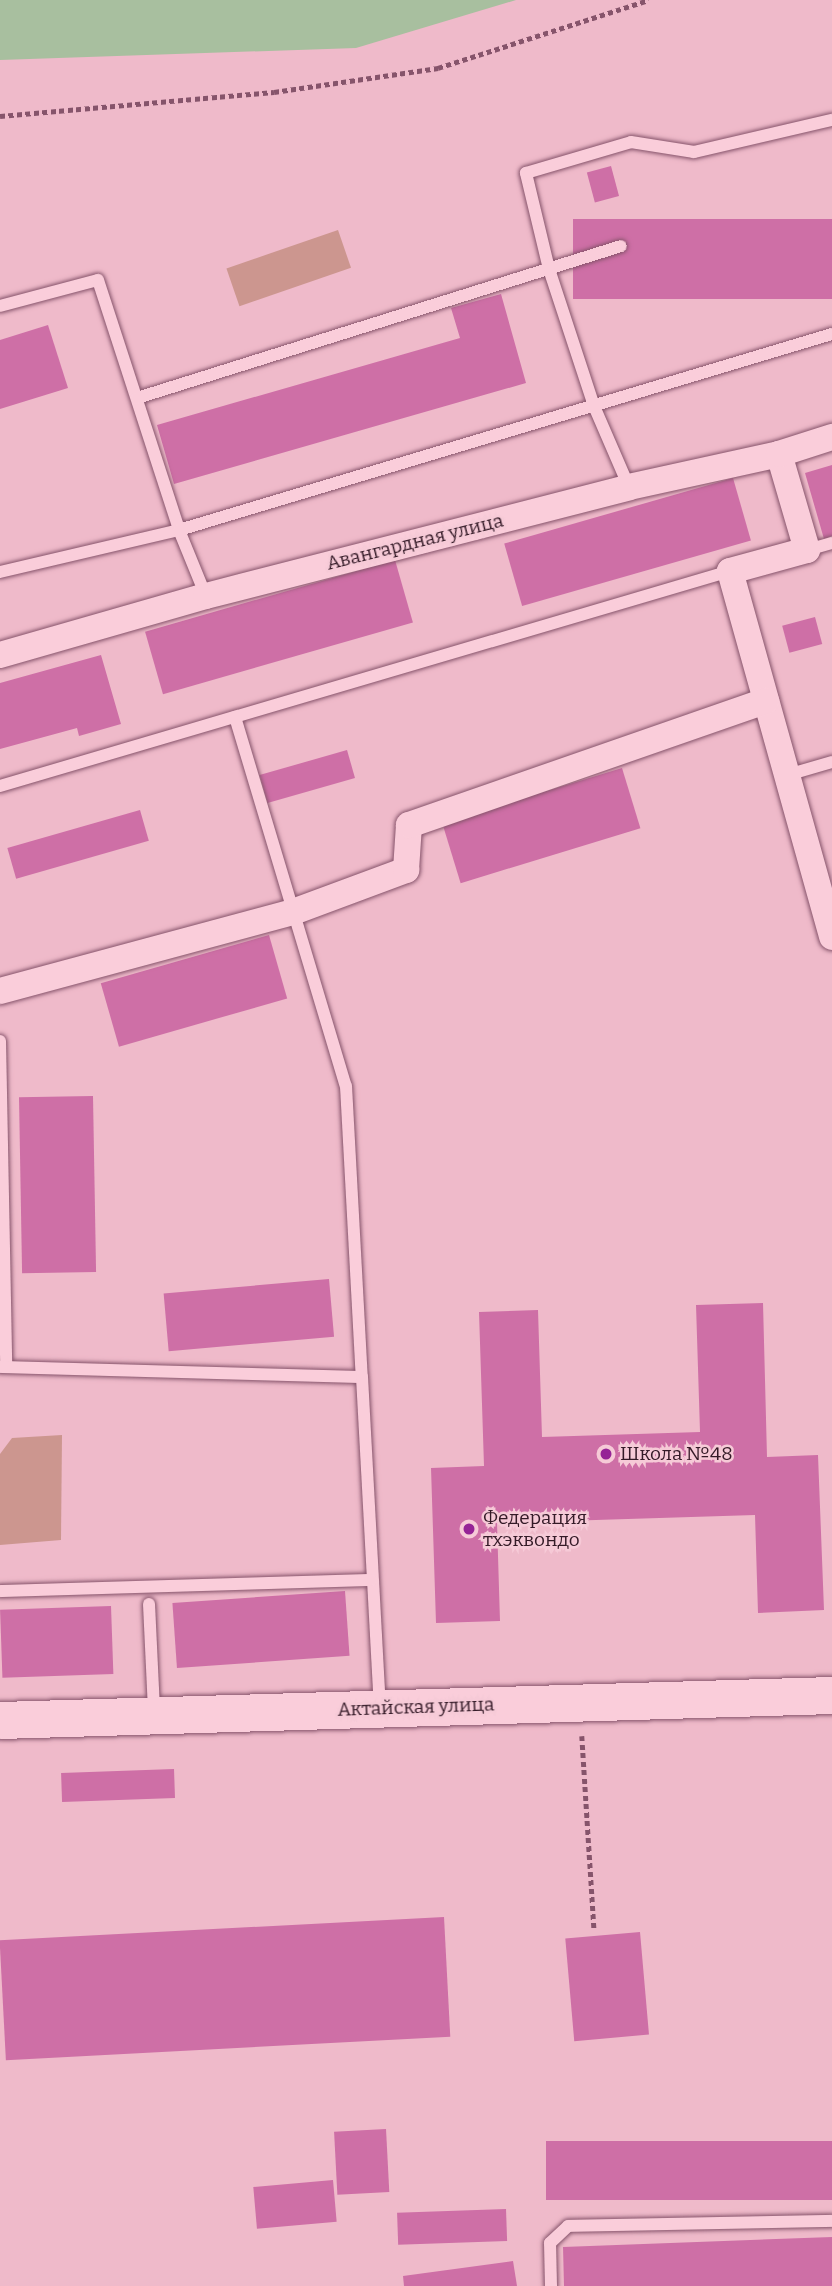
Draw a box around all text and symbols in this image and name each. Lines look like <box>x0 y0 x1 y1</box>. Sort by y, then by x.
street label: Авангардная улица <box>324 509 506 575</box>
place label: Школа №48 <box>620 1443 733 1465</box>
marker: Школа №48 <box>598 1446 614 1462</box>
place label: Федерация тхэквондо <box>483 1507 587 1551</box>
marker: Федерация тхэквондо <box>461 1521 477 1537</box>
street label: Актайская улица <box>337 1693 495 1721</box>

